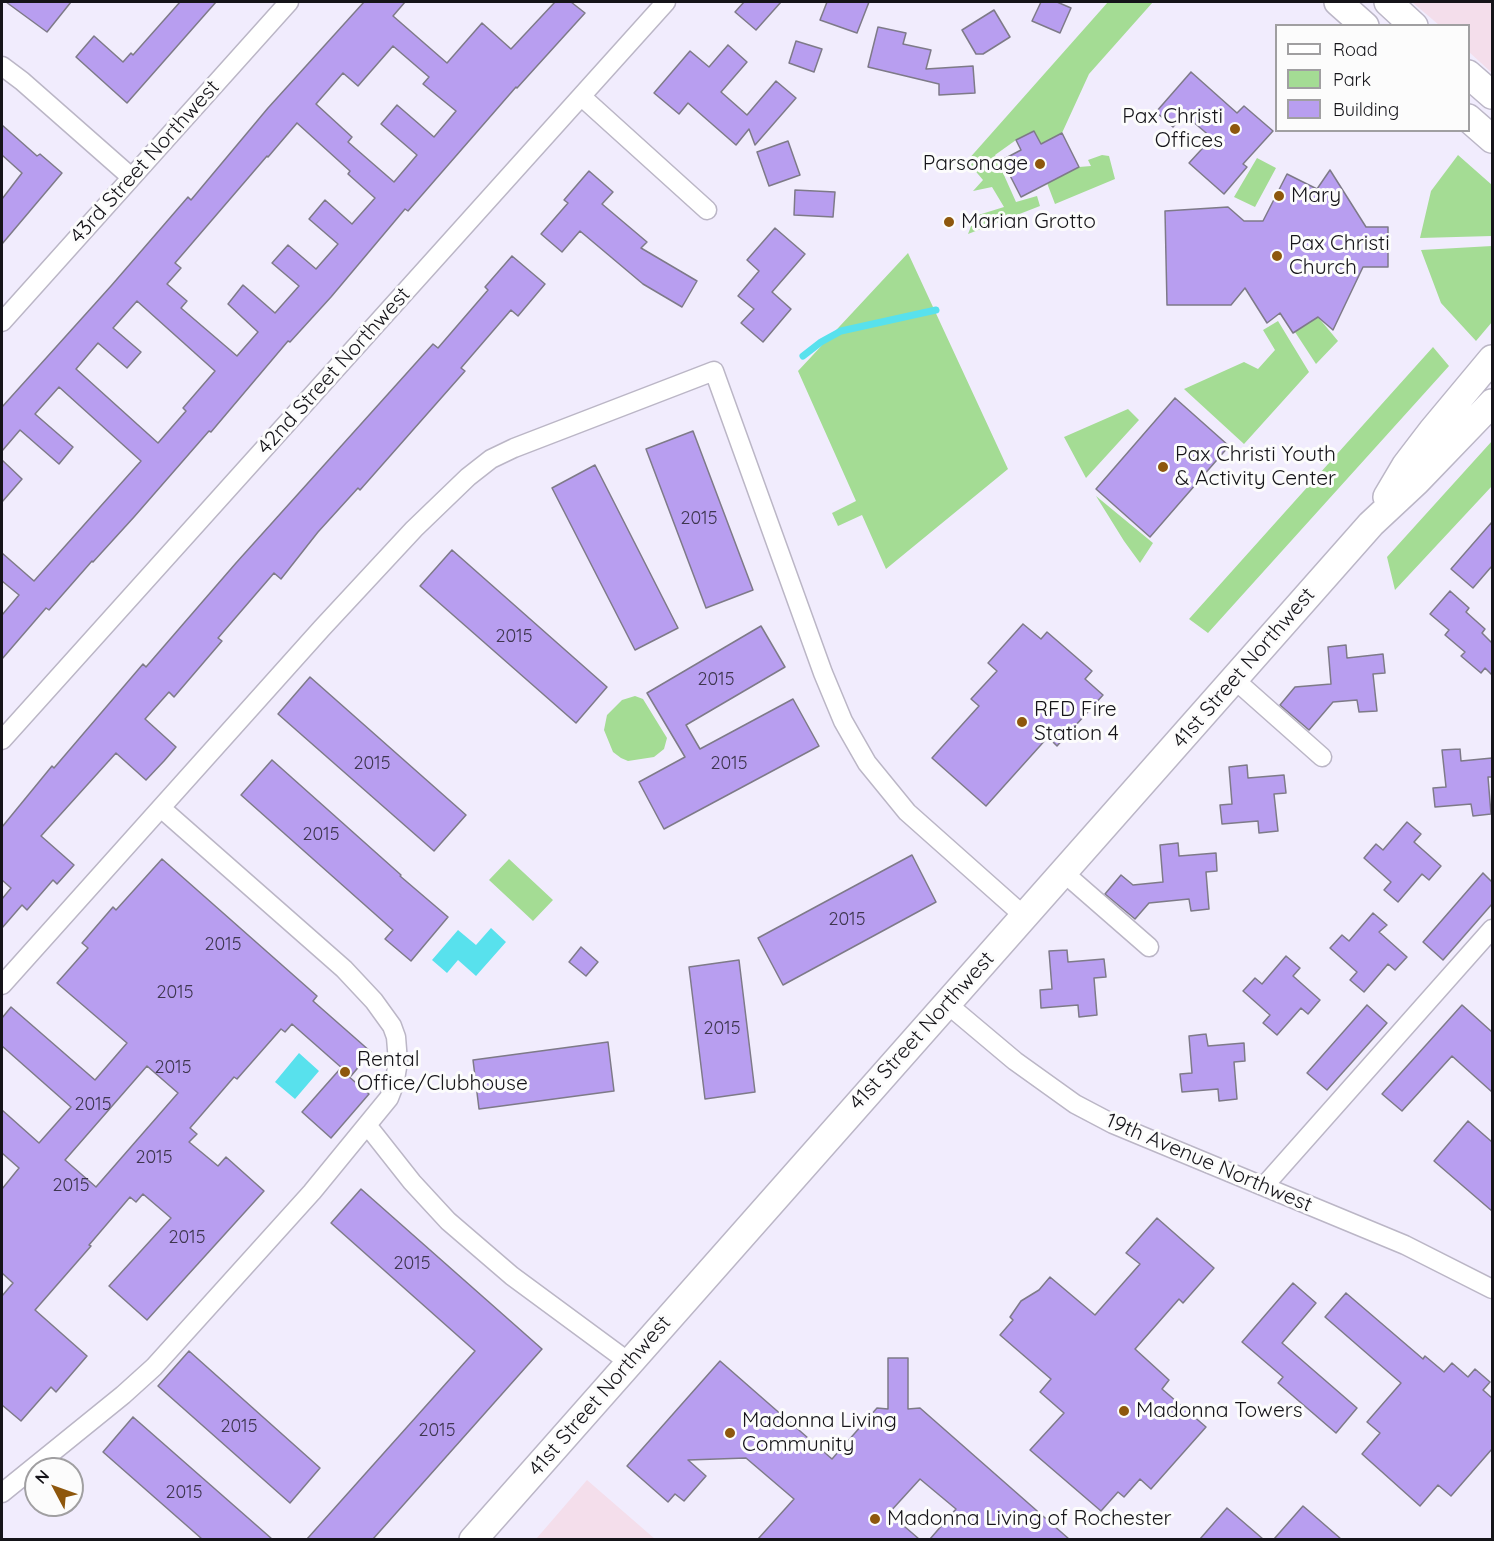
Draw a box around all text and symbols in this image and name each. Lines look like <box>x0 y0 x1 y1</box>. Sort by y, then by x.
legend <box>1275 24 1470 132</box>
text: Road <box>1333 38 1378 61</box>
text: Park <box>1333 68 1371 91</box>
street label: 43rd Street Northwest <box>65 75 225 249</box>
text: Building <box>1333 98 1399 121</box>
place label: Pax Christi Offices <box>1122 104 1223 154</box>
marker: Pax Christi Offices <box>1228 122 1242 136</box>
place label: Parsonage <box>923 151 1028 177</box>
marker: Parsonage <box>1033 157 1047 171</box>
place label: Mary <box>1291 183 1341 209</box>
marker: Mary <box>1272 189 1286 203</box>
place label: Marian Grotto <box>961 209 1096 235</box>
marker: Marian Grotto <box>942 215 956 229</box>
place label: Pax Christi Church <box>1289 231 1390 281</box>
marker: Pax Christi Church <box>1270 249 1284 263</box>
street label: 42nd Street Northwest <box>252 282 416 460</box>
place label: Pax Christi Youth & Activity Center <box>1175 442 1336 492</box>
marker: Pax Christi Youth & Activity Center <box>1156 460 1170 474</box>
house number: 2015 <box>680 508 718 530</box>
street label: 41st Street Northwest <box>1167 583 1321 753</box>
house number: 2015 <box>495 626 533 648</box>
house number: 2015 <box>697 669 735 691</box>
place label: RFD Fire Station 4 <box>1034 697 1119 747</box>
marker: RFD Fire Station 4 <box>1015 715 1029 729</box>
house number: 2015 <box>353 753 391 775</box>
house number: 2015 <box>710 753 748 775</box>
house number: 2015 <box>302 824 340 846</box>
house number: 2015 <box>828 909 866 931</box>
house number: 2015 <box>204 934 242 956</box>
street label: 41st Street Northwest <box>844 947 1000 1115</box>
house number: 2015 <box>156 982 194 1004</box>
house number: 2015 <box>703 1018 741 1040</box>
place label: Rental Office/Clubhouse <box>357 1047 528 1097</box>
house number: 2015 <box>154 1057 192 1079</box>
marker: Rental Office/Clubhouse <box>338 1065 352 1079</box>
house number: 2015 <box>74 1094 112 1116</box>
street label: 19th Avenue Northwest <box>1102 1108 1316 1218</box>
house number: 2015 <box>135 1147 173 1169</box>
house number: 2015 <box>52 1175 90 1197</box>
house number: 2015 <box>168 1227 206 1249</box>
house number: 2015 <box>393 1253 431 1275</box>
street label: 41st Street Northwest <box>523 1311 677 1481</box>
place label: Madonna Towers <box>1136 1398 1303 1424</box>
marker: Madonna Towers <box>1117 1404 1131 1418</box>
place label: Madonna Living Community <box>742 1408 897 1458</box>
house number: 2015 <box>220 1416 258 1438</box>
house number: 2015 <box>418 1420 456 1442</box>
marker: Madonna Living Community <box>723 1426 737 1440</box>
north arrow <box>24 1457 84 1517</box>
text: N <box>31 1466 53 1488</box>
house number: 2015 <box>165 1482 203 1504</box>
place label: Madonna Living of Rochester <box>887 1506 1172 1532</box>
marker: Madonna Living of Rochester <box>868 1512 882 1526</box>

